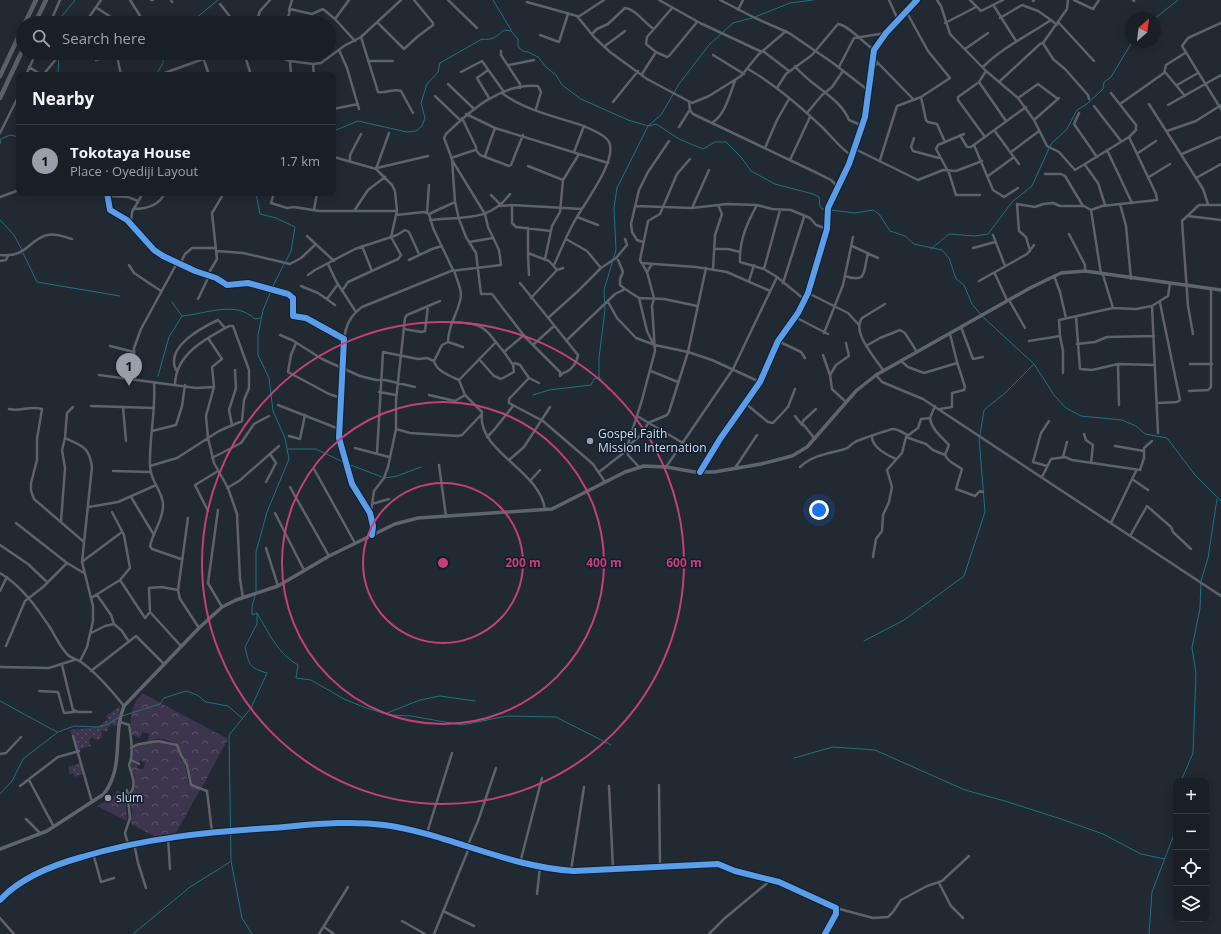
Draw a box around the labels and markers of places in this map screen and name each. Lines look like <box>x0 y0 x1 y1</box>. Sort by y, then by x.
pin: 1 <box>116 353 142 386</box>
place label: Gospel Faith Mission Internation <box>598 425 707 456</box>
marker: Gospel Faith Mission Internation <box>585 436 595 446</box>
centre of rings <box>436 556 450 570</box>
place label: slum <box>116 789 143 806</box>
marker: slum <box>103 793 113 803</box>

